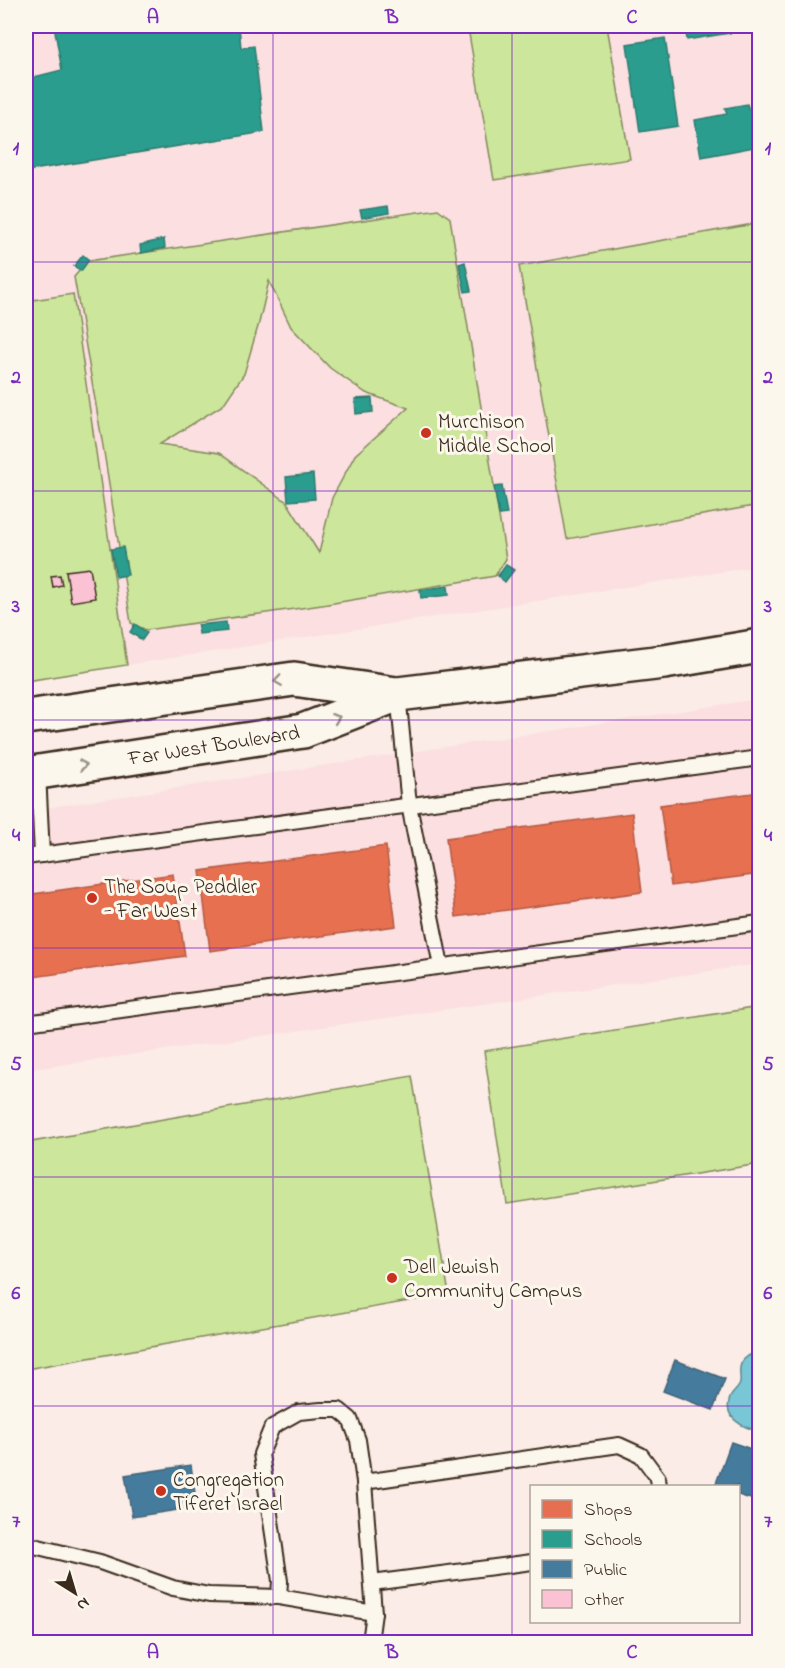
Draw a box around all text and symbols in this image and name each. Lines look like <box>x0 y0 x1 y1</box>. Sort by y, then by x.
text: A <box>147 4 159 33</box>
text: B <box>384 4 399 33</box>
text: C <box>627 4 638 33</box>
text: 1 <box>13 135 20 164</box>
text: 1 <box>765 135 772 164</box>
text: 2 <box>10 364 21 393</box>
text: 2 <box>762 364 773 393</box>
place label: Murchison Middle School <box>438 408 554 462</box>
marker: Murchison Middle School <box>419 426 433 440</box>
text: 3 <box>11 593 20 622</box>
text: 3 <box>763 593 772 622</box>
one-way arrow <box>273 674 282 686</box>
one-way arrow <box>330 713 341 725</box>
street label: Far West Boulevard <box>125 719 302 775</box>
one-way arrow <box>78 759 88 772</box>
text: 4 <box>12 822 21 851</box>
text: 4 <box>764 822 773 851</box>
place label: The Soup Peddler - Far West <box>104 873 258 927</box>
marker: The Soup Peddler - Far West <box>85 891 99 905</box>
text: 5 <box>10 1051 22 1080</box>
text: 5 <box>762 1051 774 1080</box>
place label: Dell Jewish Community Campus <box>403 1253 582 1309</box>
marker: Dell Jewish Community Campus <box>385 1271 399 1285</box>
text: 6 <box>12 1280 21 1309</box>
text: 6 <box>764 1280 773 1309</box>
place label: Congregation Tiferet Israel <box>173 1466 284 1520</box>
marker: Congregation Tiferet Israel <box>154 1484 168 1498</box>
legend <box>530 1485 740 1623</box>
text: Shops <box>584 1498 632 1524</box>
text: 7 <box>12 1508 21 1537</box>
text: 7 <box>764 1508 773 1537</box>
text: Schools <box>584 1528 642 1554</box>
text: Public <box>584 1558 627 1584</box>
north arrow <box>45 1563 105 1623</box>
text: Other <box>584 1588 624 1614</box>
text: N <box>71 1591 94 1616</box>
text: A <box>147 1639 159 1668</box>
text: B <box>384 1639 399 1668</box>
text: C <box>627 1639 638 1668</box>

